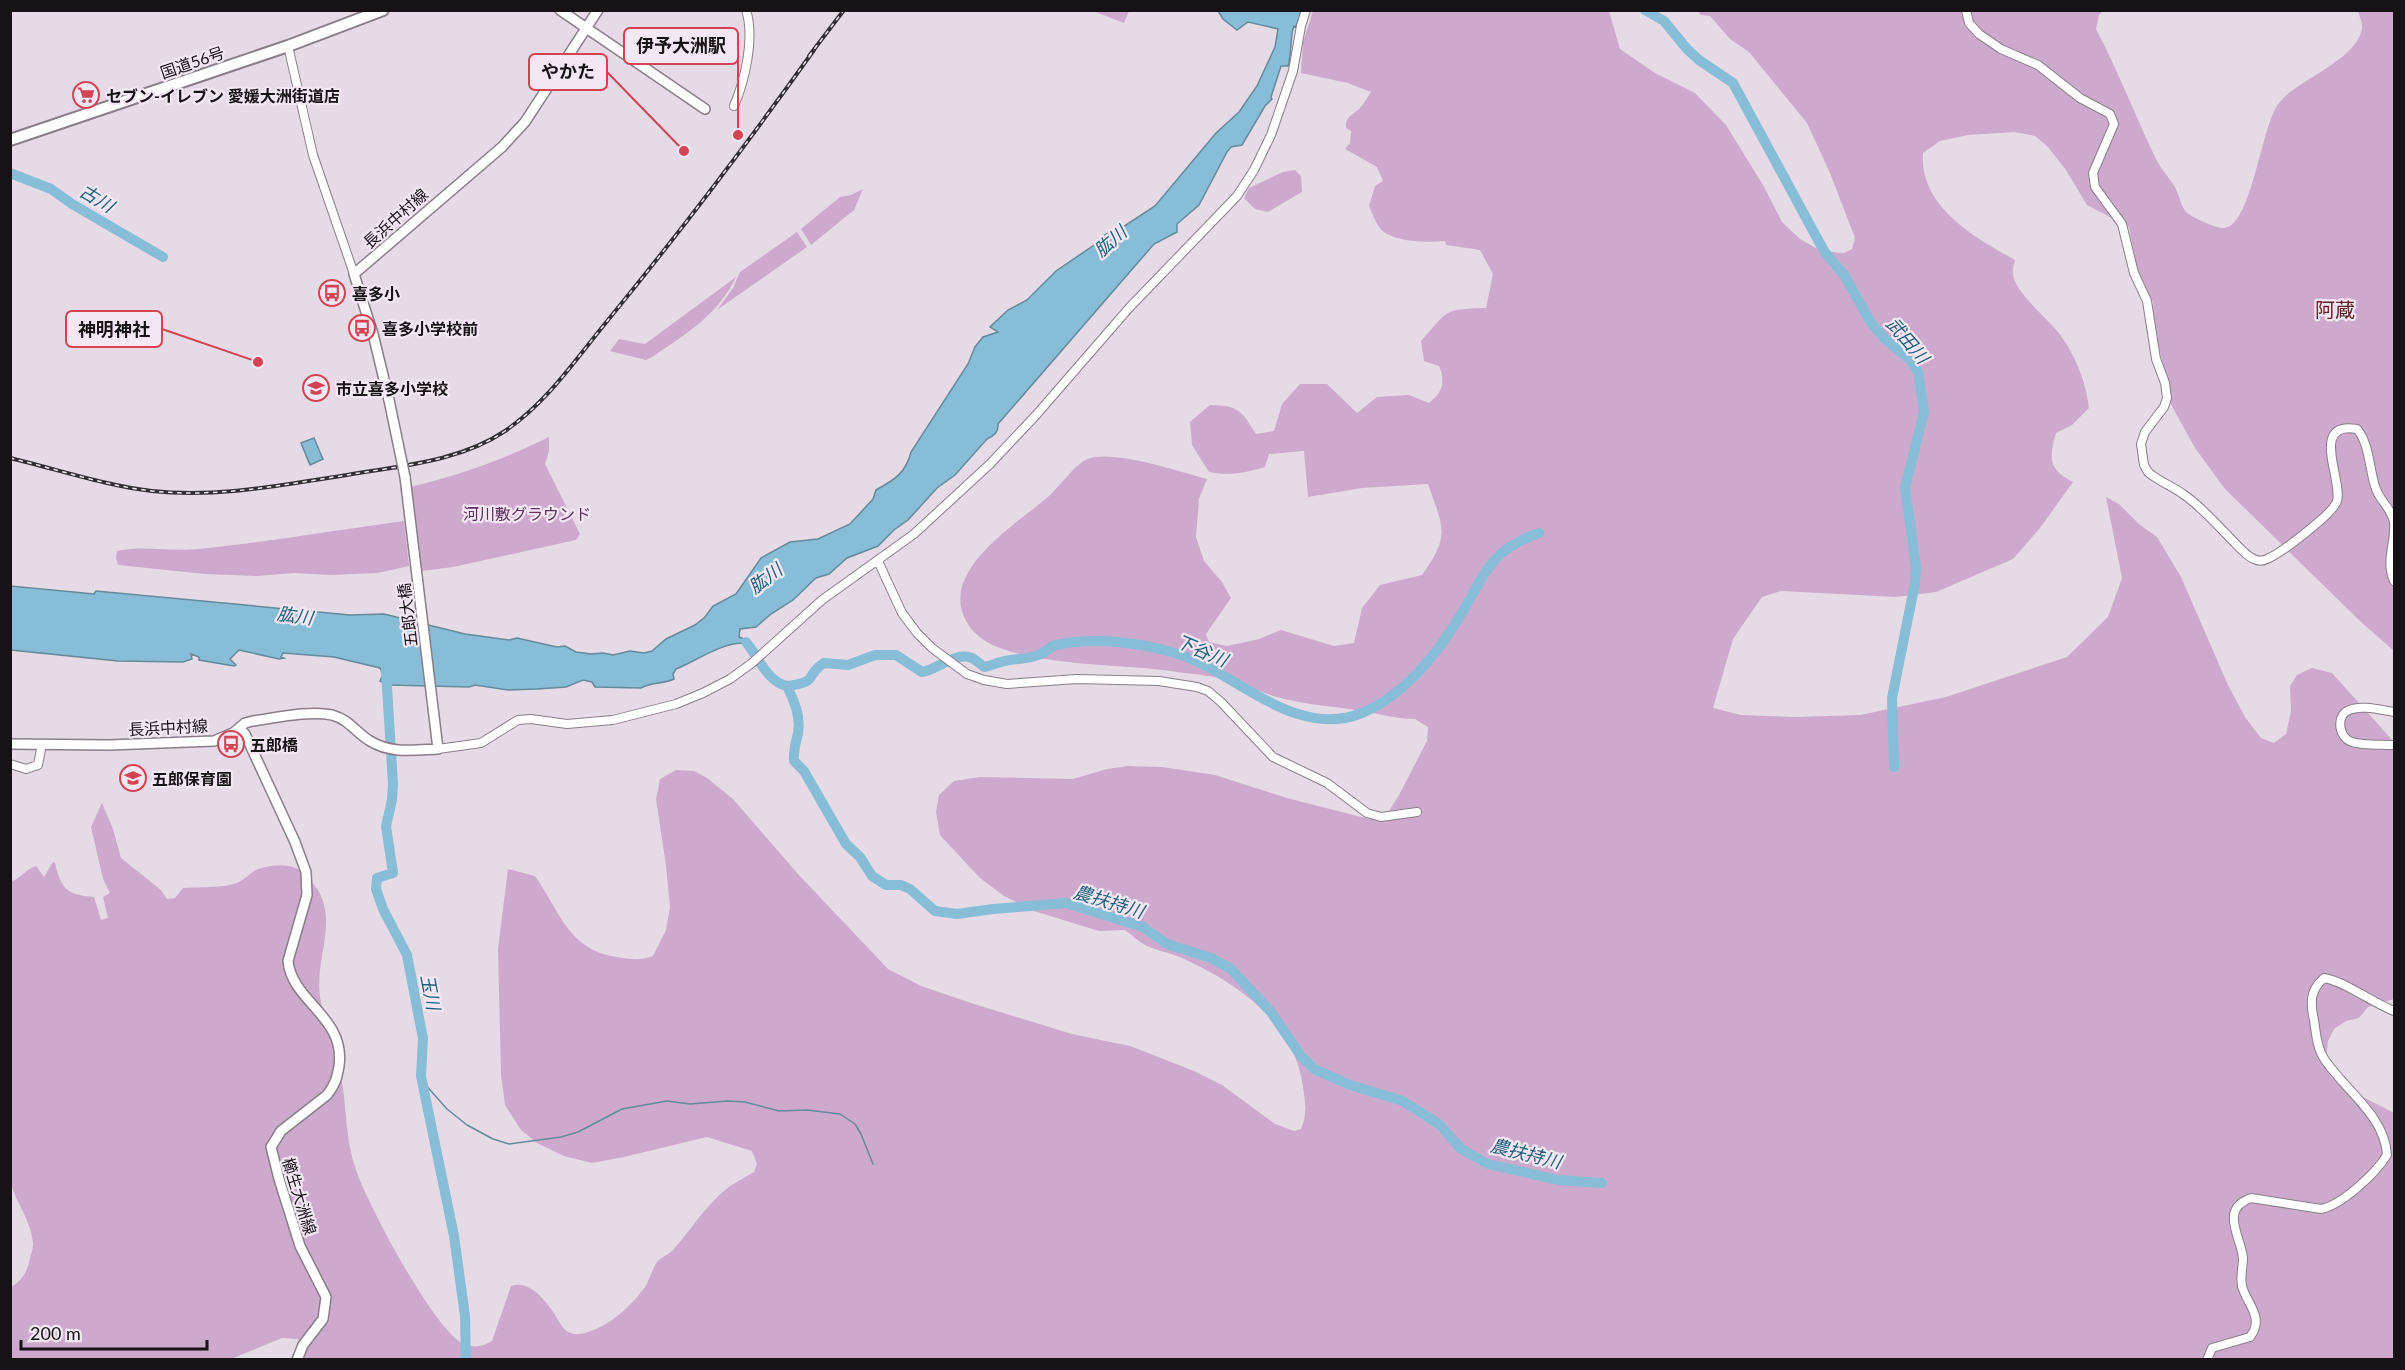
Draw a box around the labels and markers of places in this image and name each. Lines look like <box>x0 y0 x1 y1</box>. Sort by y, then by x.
callout: 伊予大洲駅 <box>624 28 738 64</box>
callout: やかた <box>529 54 607 90</box>
supermarket icon: セブン-イレブン 愛媛大洲街道店 <box>71 80 101 110</box>
place label: セブン-イレブン 愛媛大洲街道店 <box>106 86 340 105</box>
bus stop icon: 喜多小 <box>317 278 347 308</box>
place label: 喜多小 <box>352 284 400 303</box>
callout: 神明神社 <box>66 311 162 347</box>
bus stop icon: 喜多小学校前 <box>347 313 377 343</box>
place label: 喜多小学校前 <box>382 319 478 338</box>
school or university icon: 市立喜多小学校 <box>301 373 331 403</box>
place label: 市立喜多小学校 <box>336 379 448 398</box>
bus stop icon: 五郎橋 <box>216 729 246 759</box>
place label: 五郎橋 <box>250 735 298 754</box>
school or university icon: 五郎保育園 <box>118 763 148 793</box>
place label: 五郎保育園 <box>152 769 232 788</box>

